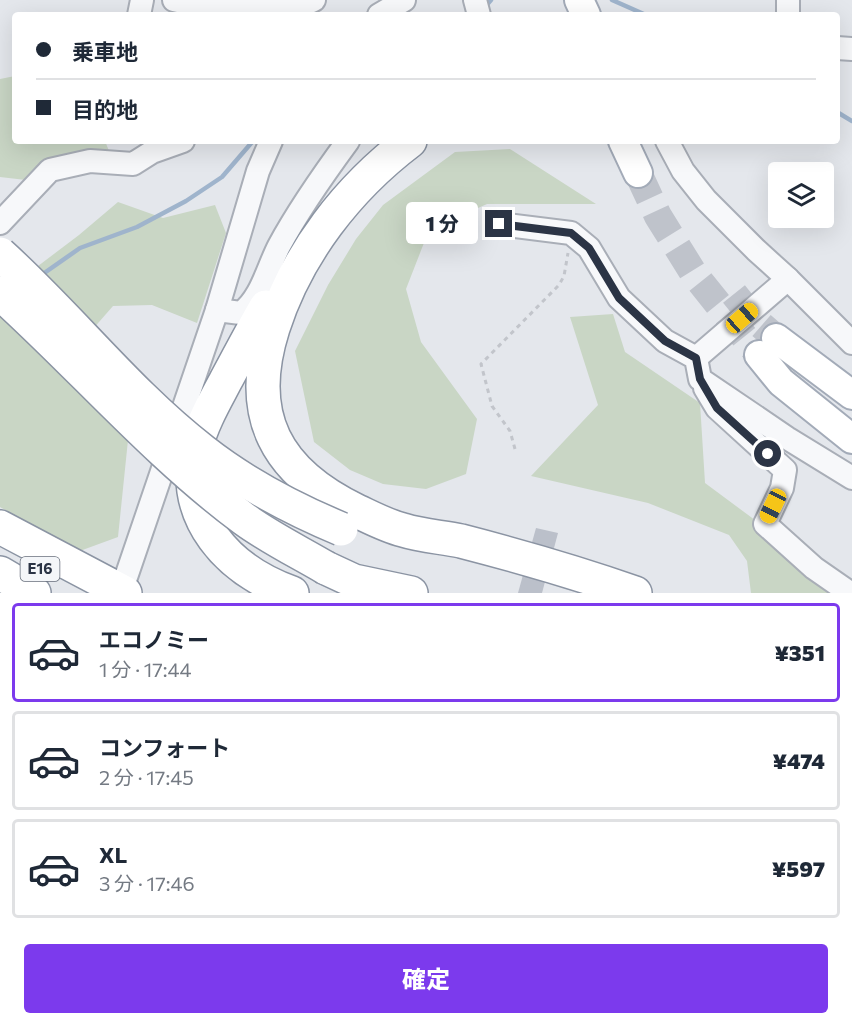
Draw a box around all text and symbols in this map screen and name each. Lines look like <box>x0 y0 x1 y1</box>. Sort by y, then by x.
text: 乗車地 <box>72 38 138 65</box>
text: 目的地 <box>72 96 138 123</box>
map controls <box>768 162 834 228</box>
button: layers <box>768 162 834 228</box>
callout: 1 分 <box>406 203 478 245</box>
route end <box>485 210 512 237</box>
text: 1 分 <box>425 211 459 235</box>
car <box>723 299 761 337</box>
route start <box>754 440 781 467</box>
car <box>757 486 789 526</box>
road number: E16 <box>20 557 60 581</box>
icon: car <box>27 626 81 680</box>
text: エコノミー <box>99 626 209 653</box>
text: ¥351 <box>774 639 825 666</box>
text: 1 分 · 17:44 <box>99 657 192 681</box>
icon: car <box>27 734 81 788</box>
text: コンフォート <box>99 734 230 761</box>
text: ¥474 <box>772 747 825 774</box>
text: 2 分 · 17:45 <box>99 765 194 789</box>
text: XL <box>99 841 127 868</box>
icon: car <box>27 842 81 896</box>
text: ¥597 <box>772 855 825 882</box>
text: 3 分 · 17:46 <box>99 871 195 895</box>
button: 確定 <box>24 944 828 1013</box>

